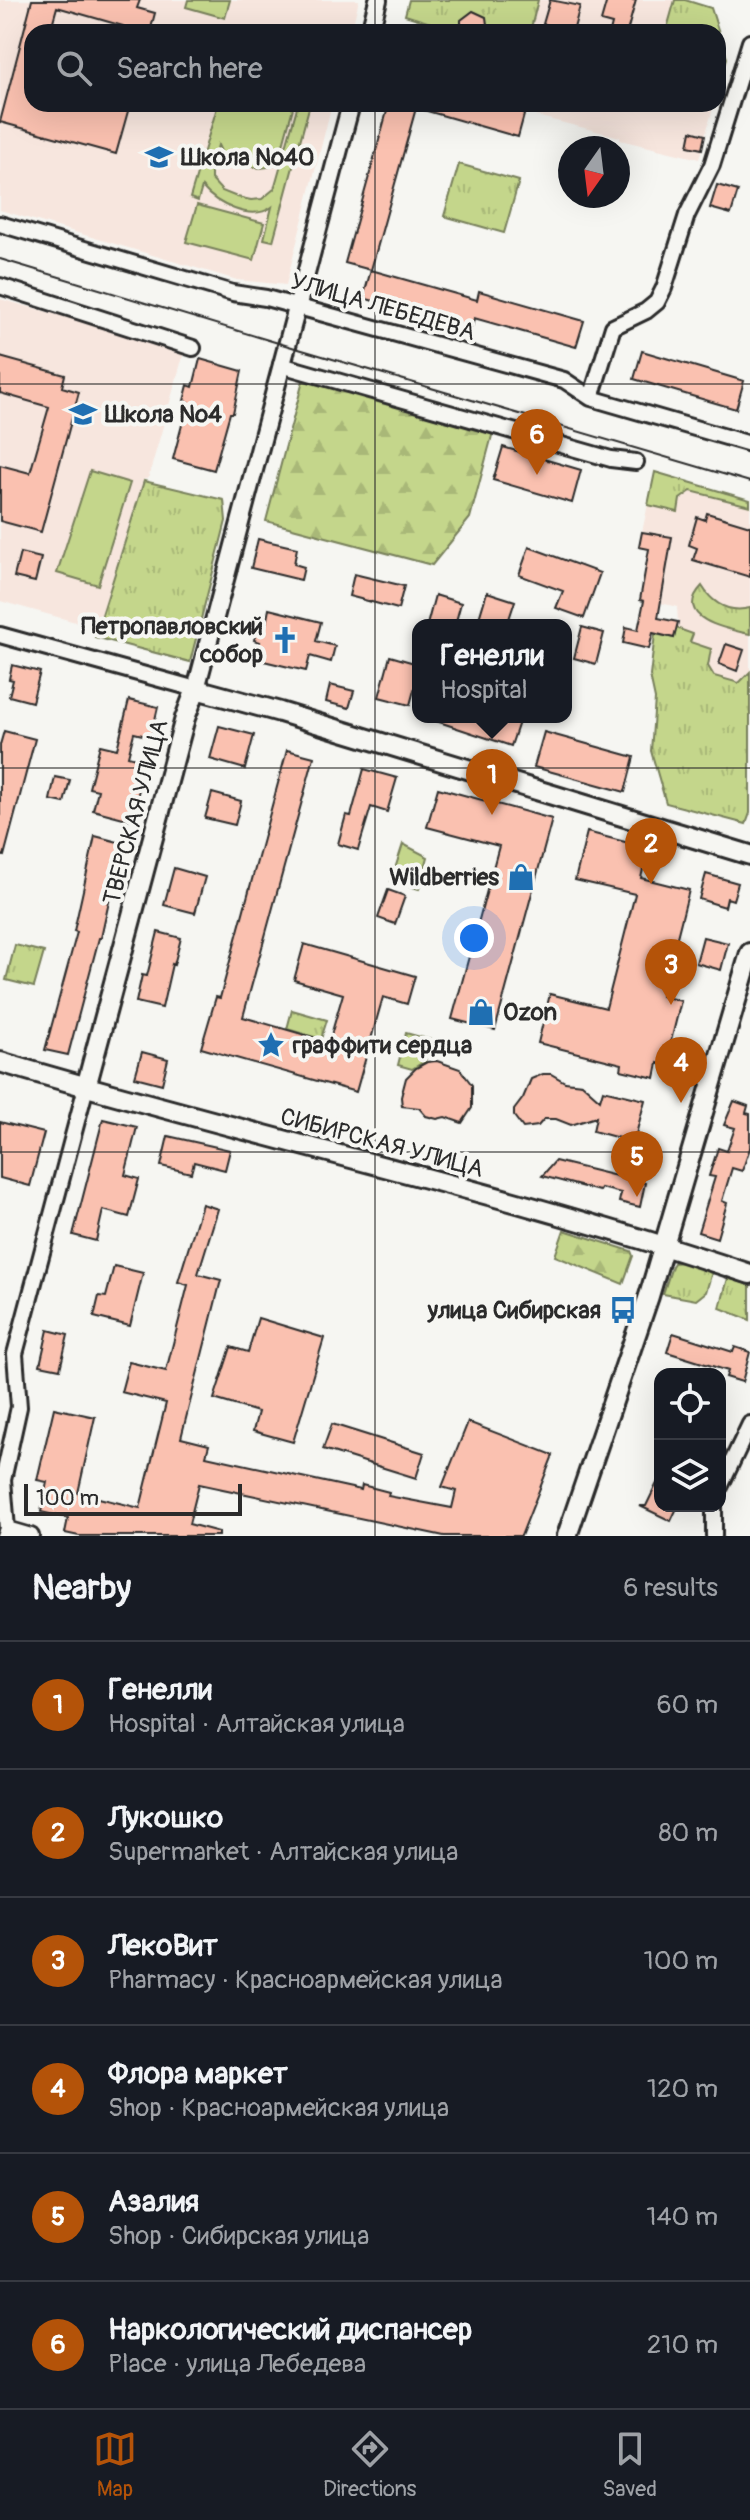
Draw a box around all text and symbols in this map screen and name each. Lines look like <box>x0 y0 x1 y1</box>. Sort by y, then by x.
search box <box>24 24 726 112</box>
icon: search <box>52 46 96 90</box>
text: Search here <box>116 50 263 87</box>
north arrow <box>558 136 630 208</box>
school or university icon: Школа №40 <box>144 142 174 172</box>
place label: Школа №40 <box>180 143 314 172</box>
street label: УЛИЦА ЛЕБЕДЕВА <box>287 267 479 347</box>
school or university icon: Школа №4 <box>68 399 98 429</box>
place label: Школа №4 <box>104 400 222 429</box>
pin: 6 <box>511 409 563 475</box>
place label: Петропавловский собор <box>81 612 263 669</box>
popup <box>412 619 572 723</box>
church icon: Петропавловский собор <box>270 625 300 655</box>
text: Генелли <box>440 637 544 674</box>
text: Hospital <box>440 674 528 706</box>
street label: ТВЕРСКАЯ УЛИЦА <box>97 716 175 908</box>
pin: 1 <box>466 749 518 815</box>
pin: 2 <box>625 818 677 884</box>
shop icon: Wildberries <box>506 862 536 892</box>
place label: Wildberries <box>389 863 499 892</box>
your location <box>454 918 494 958</box>
pin: 3 <box>645 939 697 1005</box>
shop icon: Ozon <box>466 997 496 1027</box>
place label: Ozon <box>503 998 557 1027</box>
place icon: граффити сердца <box>256 1030 286 1060</box>
place label: граффити сердца <box>292 1031 472 1060</box>
pin: 4 <box>655 1037 707 1103</box>
street label: СИБИРСКАЯ УЛИЦА <box>277 1102 487 1184</box>
pin: 5 <box>611 1131 663 1197</box>
bus stop icon: улица Сибирская <box>608 1295 638 1325</box>
place label: улица Сибирская <box>427 1296 601 1325</box>
map controls <box>654 1368 726 1512</box>
button: locate <box>654 1368 726 1440</box>
button: layers <box>654 1440 726 1512</box>
scale bar <box>24 1480 242 1516</box>
text: 100 m <box>36 1484 99 1512</box>
text: Nearby <box>32 1567 131 1610</box>
text: 6 results <box>623 1572 718 1604</box>
text: Генелли <box>108 1671 212 1708</box>
text: 1 <box>53 1689 63 1721</box>
text: 60 m <box>656 1689 718 1721</box>
text: Hospital · Алтайская улица <box>108 1708 405 1740</box>
text: Лукошко <box>108 1799 223 1836</box>
text: 2 <box>51 1817 65 1849</box>
text: 80 m <box>658 1817 718 1849</box>
text: Supermarket · Алтайская улица <box>108 1836 458 1868</box>
text: ЛекоВит <box>108 1927 218 1964</box>
text: 3 <box>51 1945 65 1977</box>
text: 100 m <box>644 1945 718 1977</box>
text: Pharmacy · Красноармейская улица <box>108 1964 503 1996</box>
text: Флора маркет <box>108 2055 288 2092</box>
text: 4 <box>50 2073 66 2105</box>
text: 120 m <box>647 2073 718 2105</box>
text: Shop · Красноармейская улица <box>108 2092 449 2124</box>
text: Азалия <box>108 2183 199 2220</box>
text: 5 <box>51 2201 65 2233</box>
text: 140 m <box>646 2201 718 2233</box>
text: Shop · Сибирская улица <box>108 2220 369 2252</box>
text: Наркологический диспансер <box>108 2311 472 2348</box>
text: 6 <box>50 2329 66 2361</box>
text: 210 m <box>647 2329 718 2361</box>
text: Place · улица Лебедева <box>108 2348 366 2380</box>
tab: Map <box>93 2427 137 2503</box>
tab: Directions <box>323 2427 416 2503</box>
tab: Saved <box>602 2427 657 2503</box>

